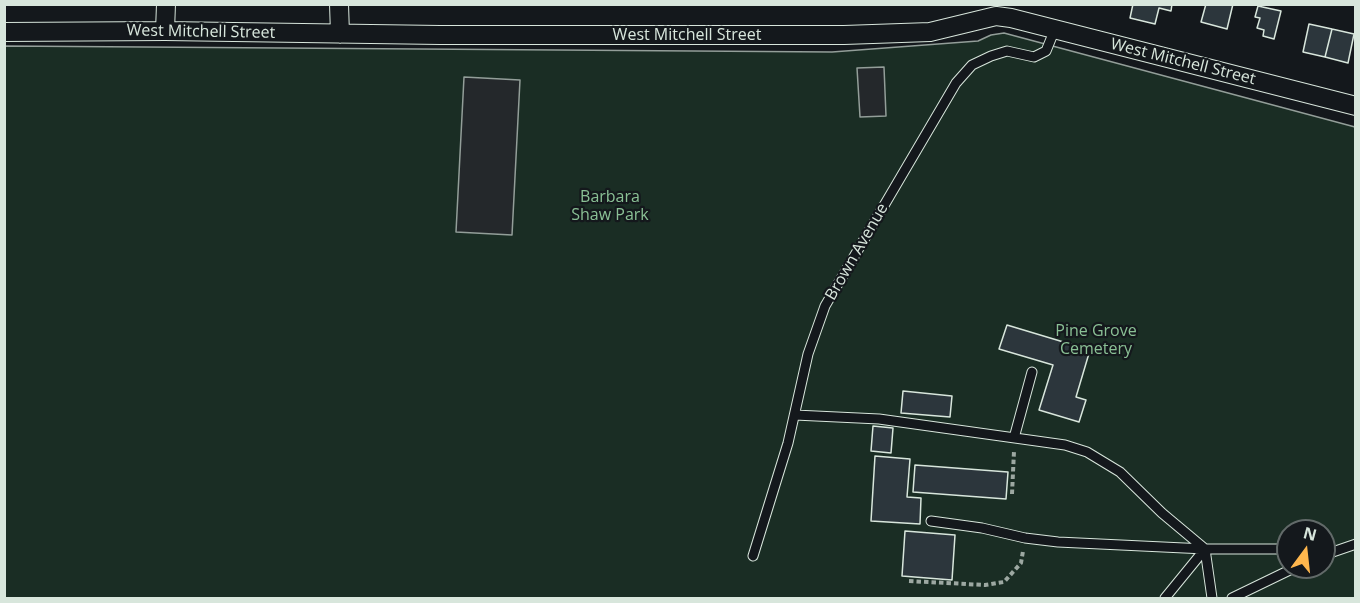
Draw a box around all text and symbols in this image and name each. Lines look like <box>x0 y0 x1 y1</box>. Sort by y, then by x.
street label: West Mitchell Street <box>126 21 276 43</box>
street label: West Mitchell Street <box>613 25 761 45</box>
street label: West Mitchell Street <box>1109 35 1257 89</box>
park label: Barbara Shaw Park <box>571 187 649 225</box>
street label: Brown Avenue <box>822 200 892 304</box>
park label: Pine Grove Cemetery <box>1055 321 1137 359</box>
north arrow <box>1276 519 1336 579</box>
text: N <box>1301 521 1319 546</box>

